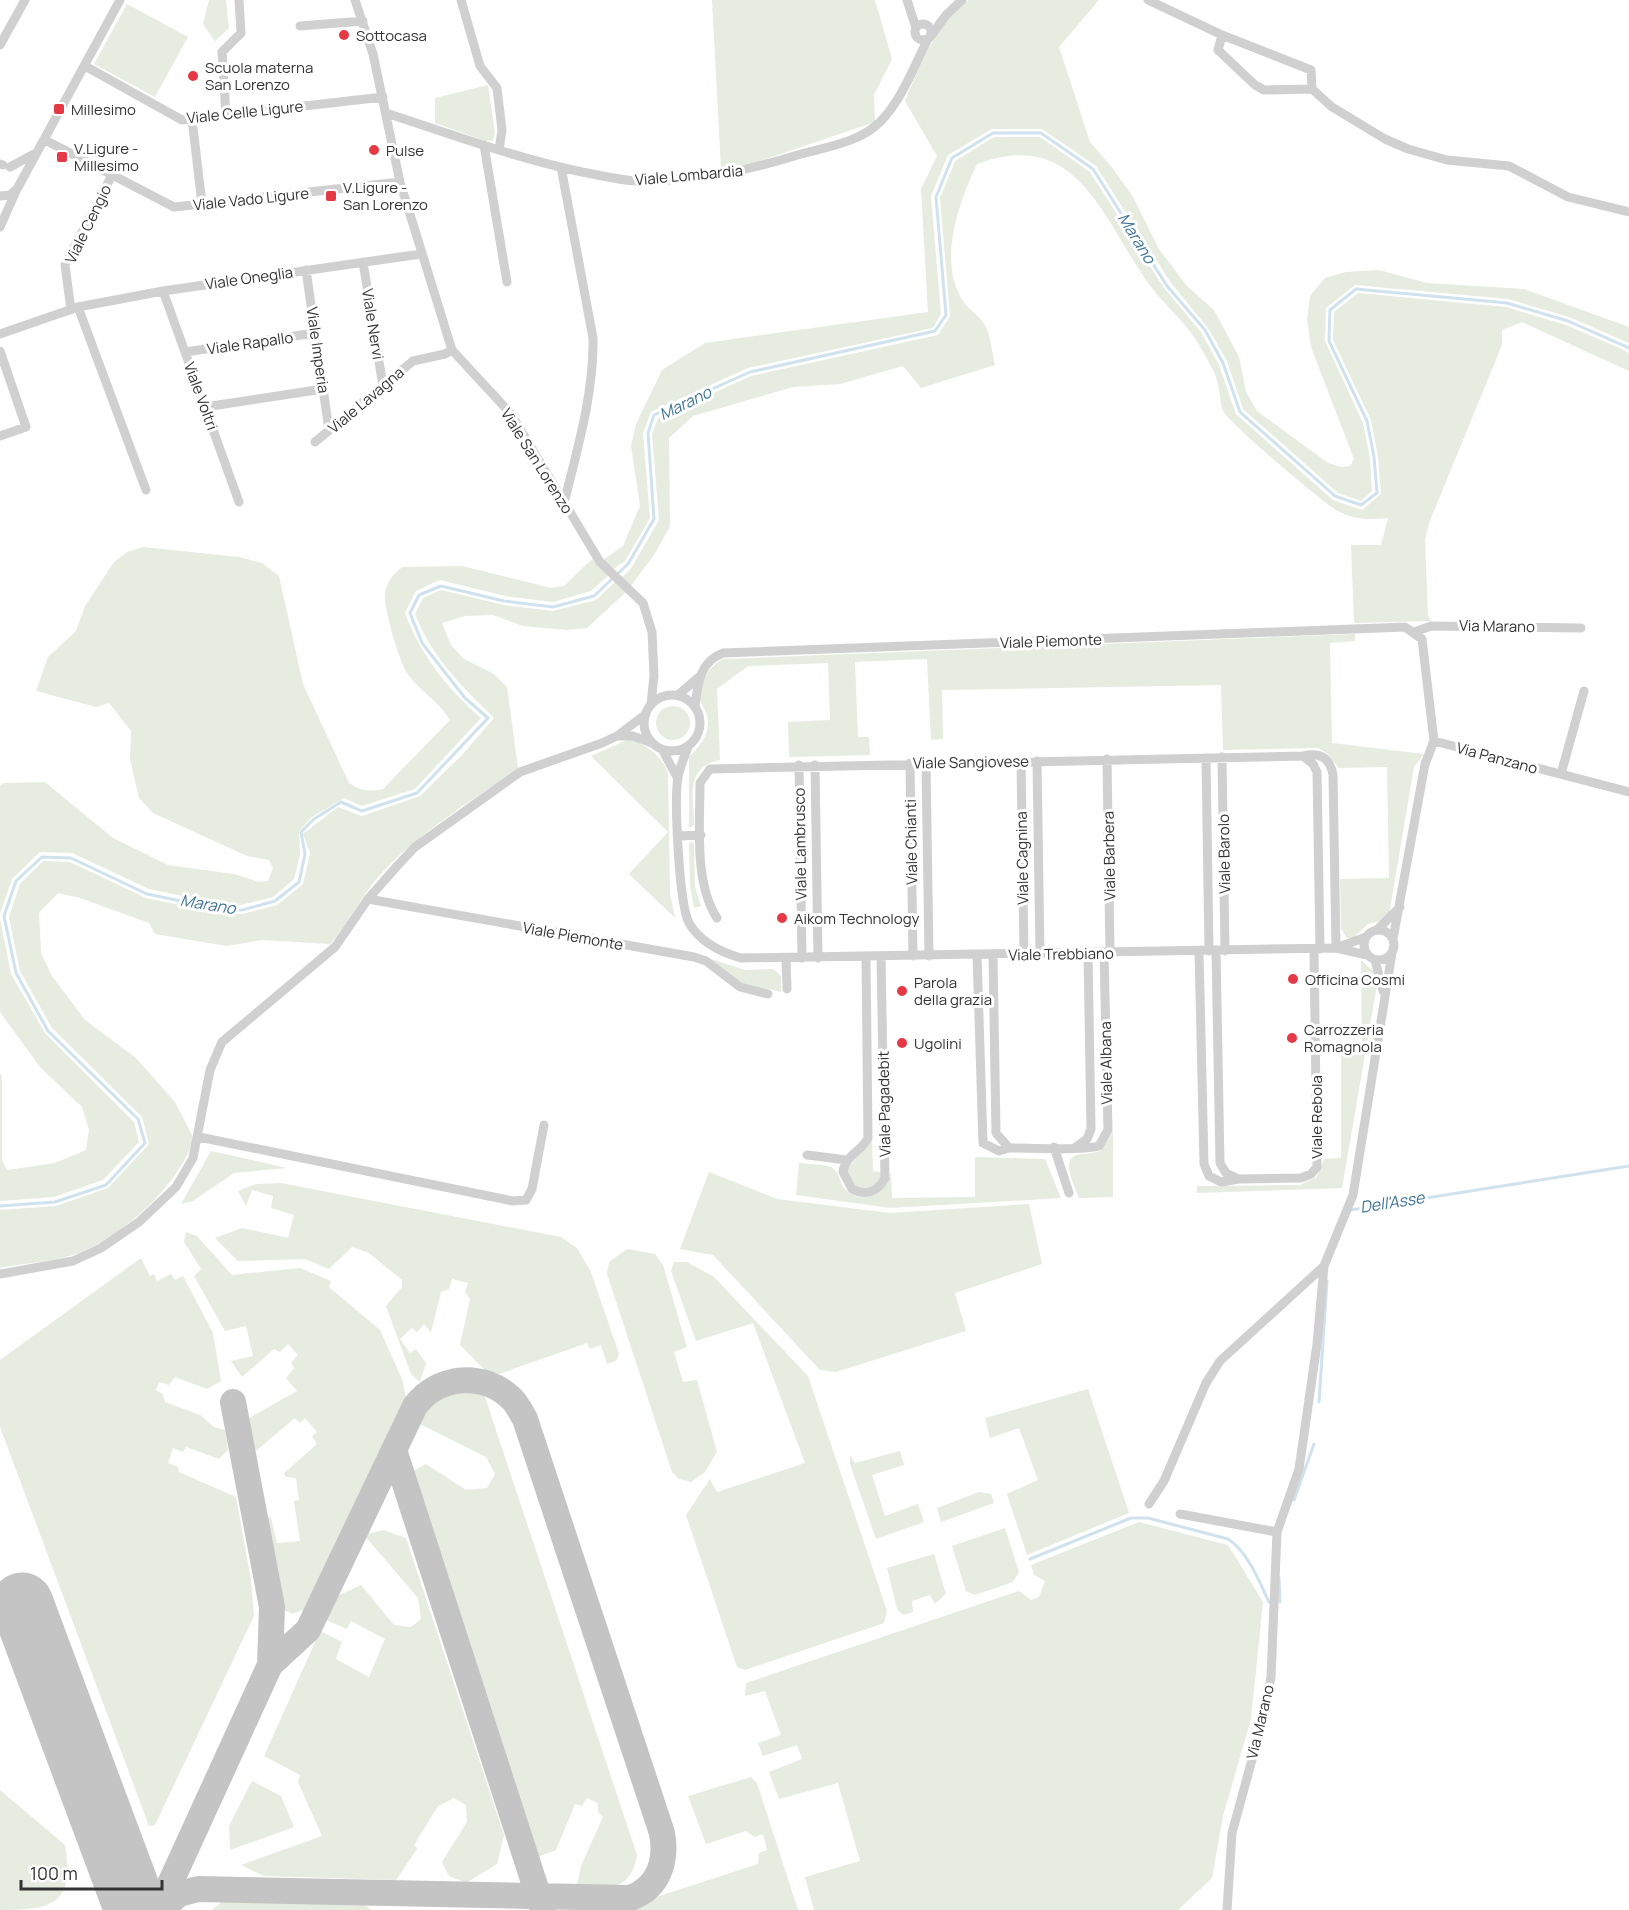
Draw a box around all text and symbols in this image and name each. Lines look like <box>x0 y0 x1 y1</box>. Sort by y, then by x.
place label: Sottocasa <box>356 25 427 46</box>
marker: Sottocasa <box>337 28 351 42</box>
place label: Scuola materna San Lorenzo <box>205 57 313 95</box>
marker: Scuola materna San Lorenzo <box>186 69 200 83</box>
street label: Viale Celle Ligure <box>186 95 305 129</box>
place label: Millesimo <box>71 99 136 120</box>
marker: Millesimo <box>52 102 66 116</box>
place label: V.Ligure - Millesimo <box>74 138 139 176</box>
place label: Pulse <box>386 140 424 161</box>
marker: Pulse <box>367 143 381 157</box>
marker: V.Ligure - Millesimo <box>55 150 69 164</box>
street label: Viale Lombardia <box>634 160 744 190</box>
place label: V.Ligure - San Lorenzo <box>343 177 428 215</box>
street label: Viale Cengio <box>60 181 116 267</box>
street label: Viale Vado Ligure <box>192 182 310 216</box>
marker: V.Ligure - San Lorenzo <box>324 189 338 203</box>
water label: Marano <box>1113 209 1162 269</box>
street label: Viale Oneglia <box>204 261 294 295</box>
street label: Viale Nervi <box>357 287 389 361</box>
street label: Viale Imperia <box>302 305 334 395</box>
street label: Viale Rapallo <box>206 327 295 359</box>
street label: Viale Voltri <box>179 359 223 433</box>
street label: Viale Lavagna <box>324 362 408 438</box>
water label: Marano <box>655 380 716 425</box>
street label: Viale San Lorenzo <box>496 404 578 518</box>
street label: Via Marano <box>1459 615 1535 637</box>
street label: Viale Piemonte <box>1000 629 1103 653</box>
street label: Via Panzano <box>1454 737 1540 779</box>
street label: Viale Sangiovese <box>913 750 1029 774</box>
street label: Viale Lambrusco <box>789 787 811 900</box>
street label: Viale Chianti <box>900 799 922 885</box>
street label: Viale Cagnina <box>1011 811 1033 905</box>
street label: Viale Barbera <box>1098 811 1120 901</box>
street label: Viale Barolo <box>1213 814 1235 894</box>
water label: Marano <box>179 889 239 919</box>
place label: Aikom Technology <box>794 908 920 929</box>
marker: Aikom Technology <box>775 911 789 925</box>
street label: Viale Piemonte <box>521 917 625 955</box>
street label: Viale Trebbiano <box>1008 943 1114 965</box>
place label: Officina Cosmi <box>1305 969 1405 990</box>
place label: Parola della grazia <box>914 972 992 1010</box>
marker: Officina Cosmi <box>1286 972 1300 986</box>
marker: Parola della grazia <box>895 984 909 998</box>
place label: Carrozzeria Romagnola <box>1304 1019 1384 1057</box>
street label: Viale Albana <box>1095 1021 1117 1105</box>
marker: Carrozzeria Romagnola <box>1285 1031 1299 1045</box>
place label: Ugolini <box>914 1033 962 1054</box>
marker: Ugolini <box>895 1036 909 1050</box>
street label: Viale Pagadebit <box>873 1051 895 1157</box>
street label: Viale Rebola <box>1306 1075 1327 1159</box>
water label: Dell'Asse <box>1358 1186 1427 1218</box>
street label: Via Marano <box>1241 1683 1279 1761</box>
scale bar <box>21 1853 162 1891</box>
text: 100 m <box>30 1861 78 1885</box>

